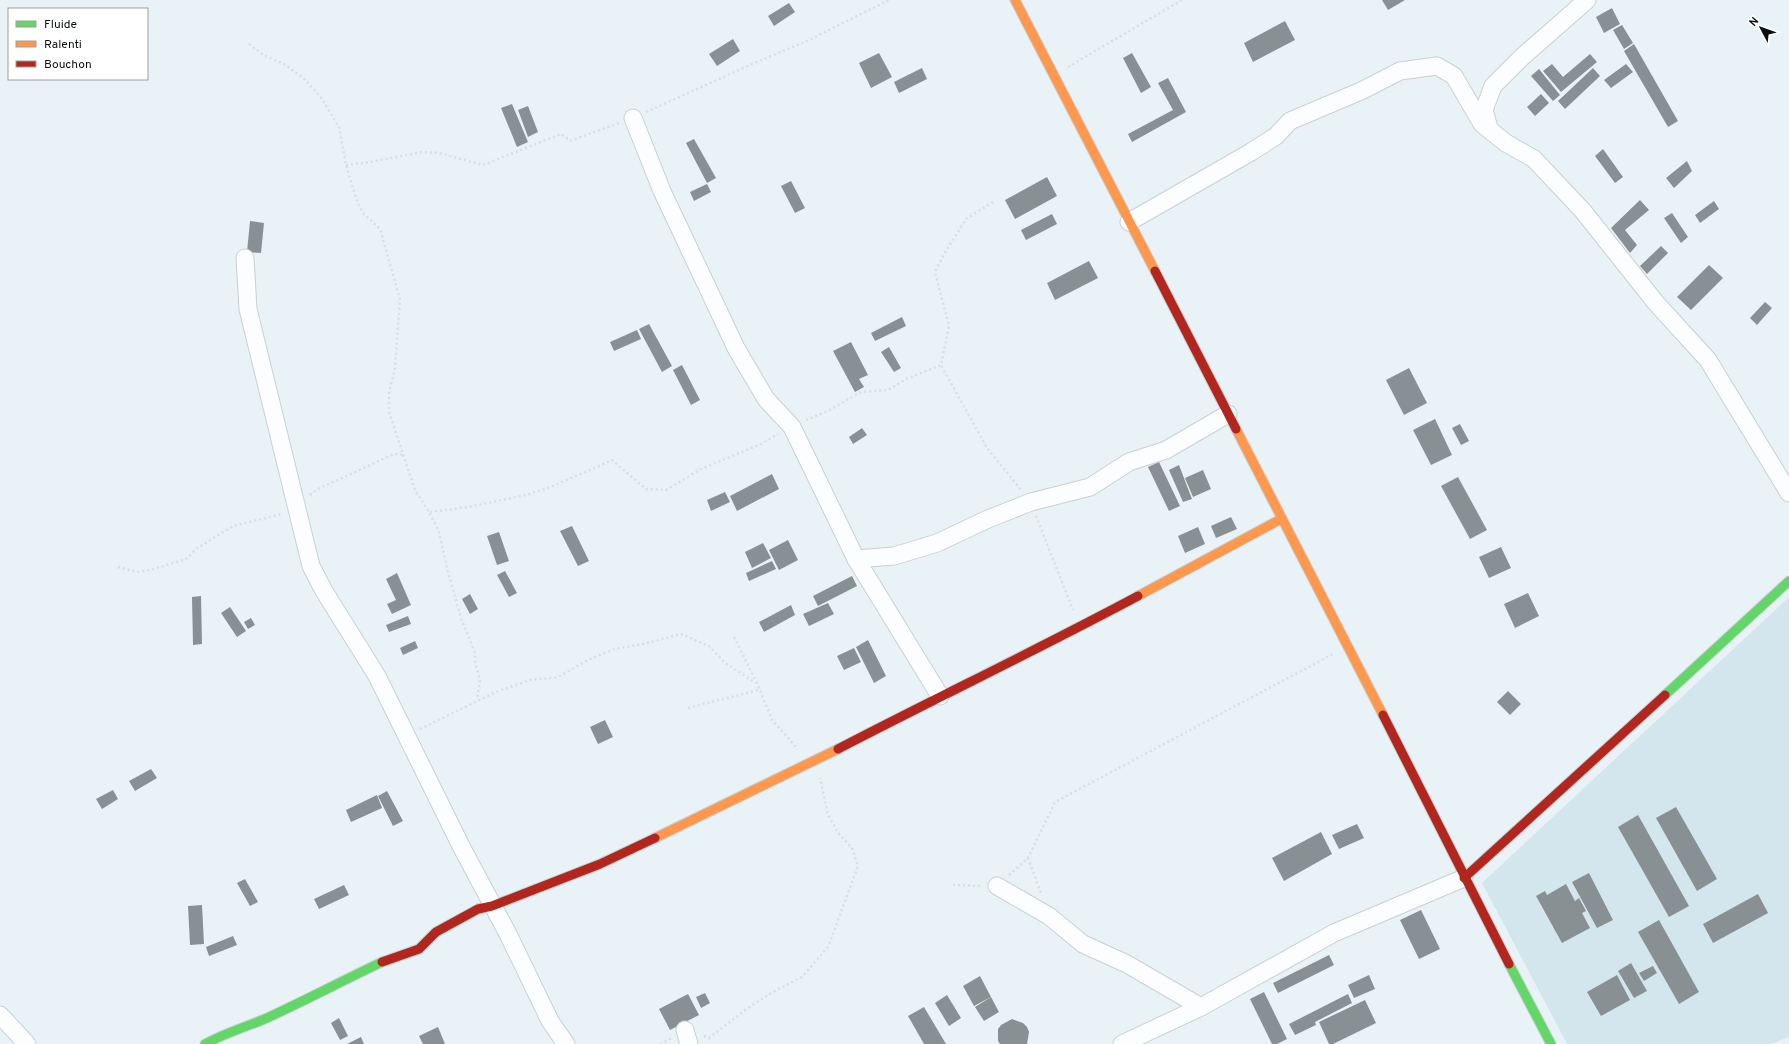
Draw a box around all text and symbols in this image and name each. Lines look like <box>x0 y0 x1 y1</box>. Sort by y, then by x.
legend <box>8 8 148 80</box>
north arrow <box>1741 8 1781 48</box>
text: N <box>1746 15 1762 30</box>
text: Fluide <box>44 17 77 33</box>
text: Ralenti <box>44 37 82 53</box>
text: Bouchon <box>44 57 92 73</box>

